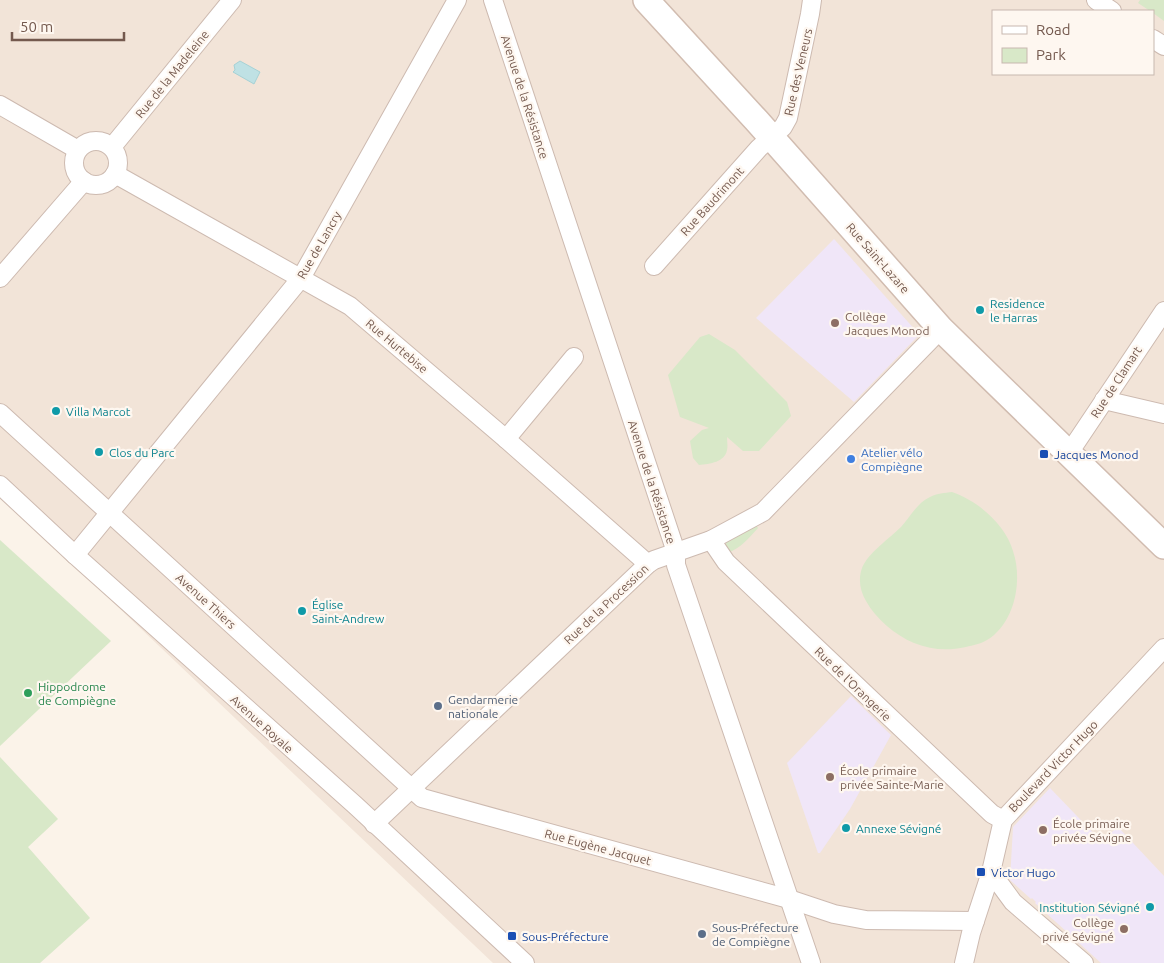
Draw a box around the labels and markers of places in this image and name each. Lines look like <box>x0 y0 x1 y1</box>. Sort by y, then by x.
place label: Residence le Harras <box>990 297 1045 324</box>
marker: Residence le Harras <box>974 304 986 316</box>
place label: Collège Jacques Monod <box>845 310 929 337</box>
marker: Collège Jacques Monod <box>829 317 841 329</box>
marker: Villa Marcot <box>50 405 62 417</box>
place label: Villa Marcot <box>66 405 131 418</box>
marker: Clos du Parc <box>93 446 105 458</box>
place label: Clos du Parc <box>109 446 175 459</box>
place label: Atelier vélo Compiègne <box>861 446 923 473</box>
marker: Jacques Monod <box>1038 448 1050 460</box>
place label: Jacques Monod <box>1054 448 1138 461</box>
marker: Atelier vélo Compiègne <box>845 453 857 465</box>
place label: Église Saint-Andrew <box>312 598 385 625</box>
marker: Église Saint-Andrew <box>296 605 308 617</box>
place label: Hippodrome de Compiègne <box>38 680 116 707</box>
marker: Hippodrome de Compiègne <box>22 687 34 699</box>
place label: Gendarmerie nationale <box>448 693 518 720</box>
marker: Gendarmerie nationale <box>432 700 444 712</box>
place label: École primaire privée Sainte-Marie <box>840 764 944 791</box>
marker: École primaire privée Sainte-Marie <box>824 771 836 783</box>
place label: École primaire privée Sévigne <box>1053 817 1131 844</box>
marker: Annexe Sévigné <box>840 822 852 834</box>
place label: Annexe Sévigné <box>856 822 941 835</box>
marker: École primaire privée Sévigne <box>1037 824 1049 836</box>
marker: Victor Hugo <box>975 866 987 878</box>
place label: Victor Hugo <box>991 866 1056 879</box>
place label: Institution Sévigné <box>1039 901 1140 914</box>
marker: Institution Sévigné <box>1144 901 1156 913</box>
place label: Collège privé Sévigné <box>1042 916 1114 943</box>
place label: Sous-Préfecture de Compiègne <box>712 921 799 948</box>
marker: Collège privé Sévigné <box>1118 923 1130 935</box>
marker: Sous-Préfecture de Compiègne <box>696 928 708 940</box>
marker: Sous-Préfecture <box>506 930 518 942</box>
place label: Sous-Préfecture <box>522 930 609 943</box>

